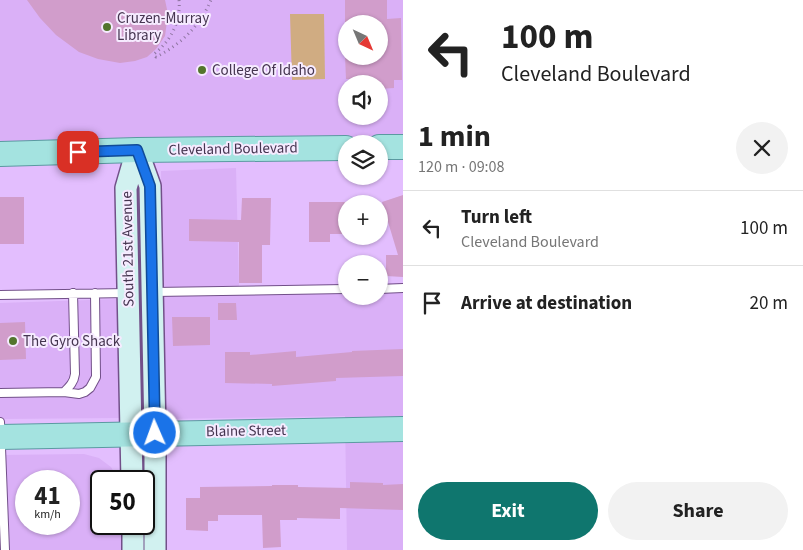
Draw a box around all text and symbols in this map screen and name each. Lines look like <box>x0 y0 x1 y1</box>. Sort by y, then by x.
place label: Cruzen-Murray Library <box>117 8 209 46</box>
text: 100 m <box>501 12 593 62</box>
north arrow <box>338 15 388 65</box>
map controls <box>338 15 388 305</box>
icon: left <box>418 20 483 85</box>
marker: Cruzen-Murray Library <box>101 21 113 33</box>
text: Cleveland Boulevard <box>501 58 691 90</box>
place label: College Of Idaho <box>212 60 315 81</box>
marker: College Of Idaho <box>196 64 208 76</box>
button: sound <box>338 75 388 125</box>
text: 1 min <box>418 115 491 158</box>
button: close <box>736 122 788 174</box>
pin <box>57 131 99 173</box>
button: layers <box>338 135 388 185</box>
street label: Cleveland Boulevard <box>168 137 298 161</box>
icon: arrive <box>64 138 92 166</box>
text: 120 m · 09:08 <box>418 156 505 178</box>
street label: South 21st Avenue <box>116 191 140 307</box>
button: + <box>338 195 388 245</box>
text: Turn left <box>461 204 532 231</box>
icon: left <box>418 214 446 242</box>
text: 100 m <box>740 215 788 242</box>
text: Cleveland Boulevard <box>461 231 599 253</box>
button: − <box>338 255 388 305</box>
icon: arrive <box>418 289 446 317</box>
text: Arrive at destination <box>461 290 632 317</box>
text: 20 m <box>750 290 788 317</box>
place label: The Gyro Shack <box>23 331 121 352</box>
marker: The Gyro Shack <box>7 335 19 347</box>
position arrow <box>128 406 180 458</box>
street label: Blaine Street <box>206 420 286 442</box>
speed limit sign: 50 <box>90 470 155 535</box>
text: 41 <box>34 478 61 514</box>
button: Exit <box>418 482 598 540</box>
button: Share <box>608 482 788 540</box>
text: km/h <box>34 506 61 523</box>

